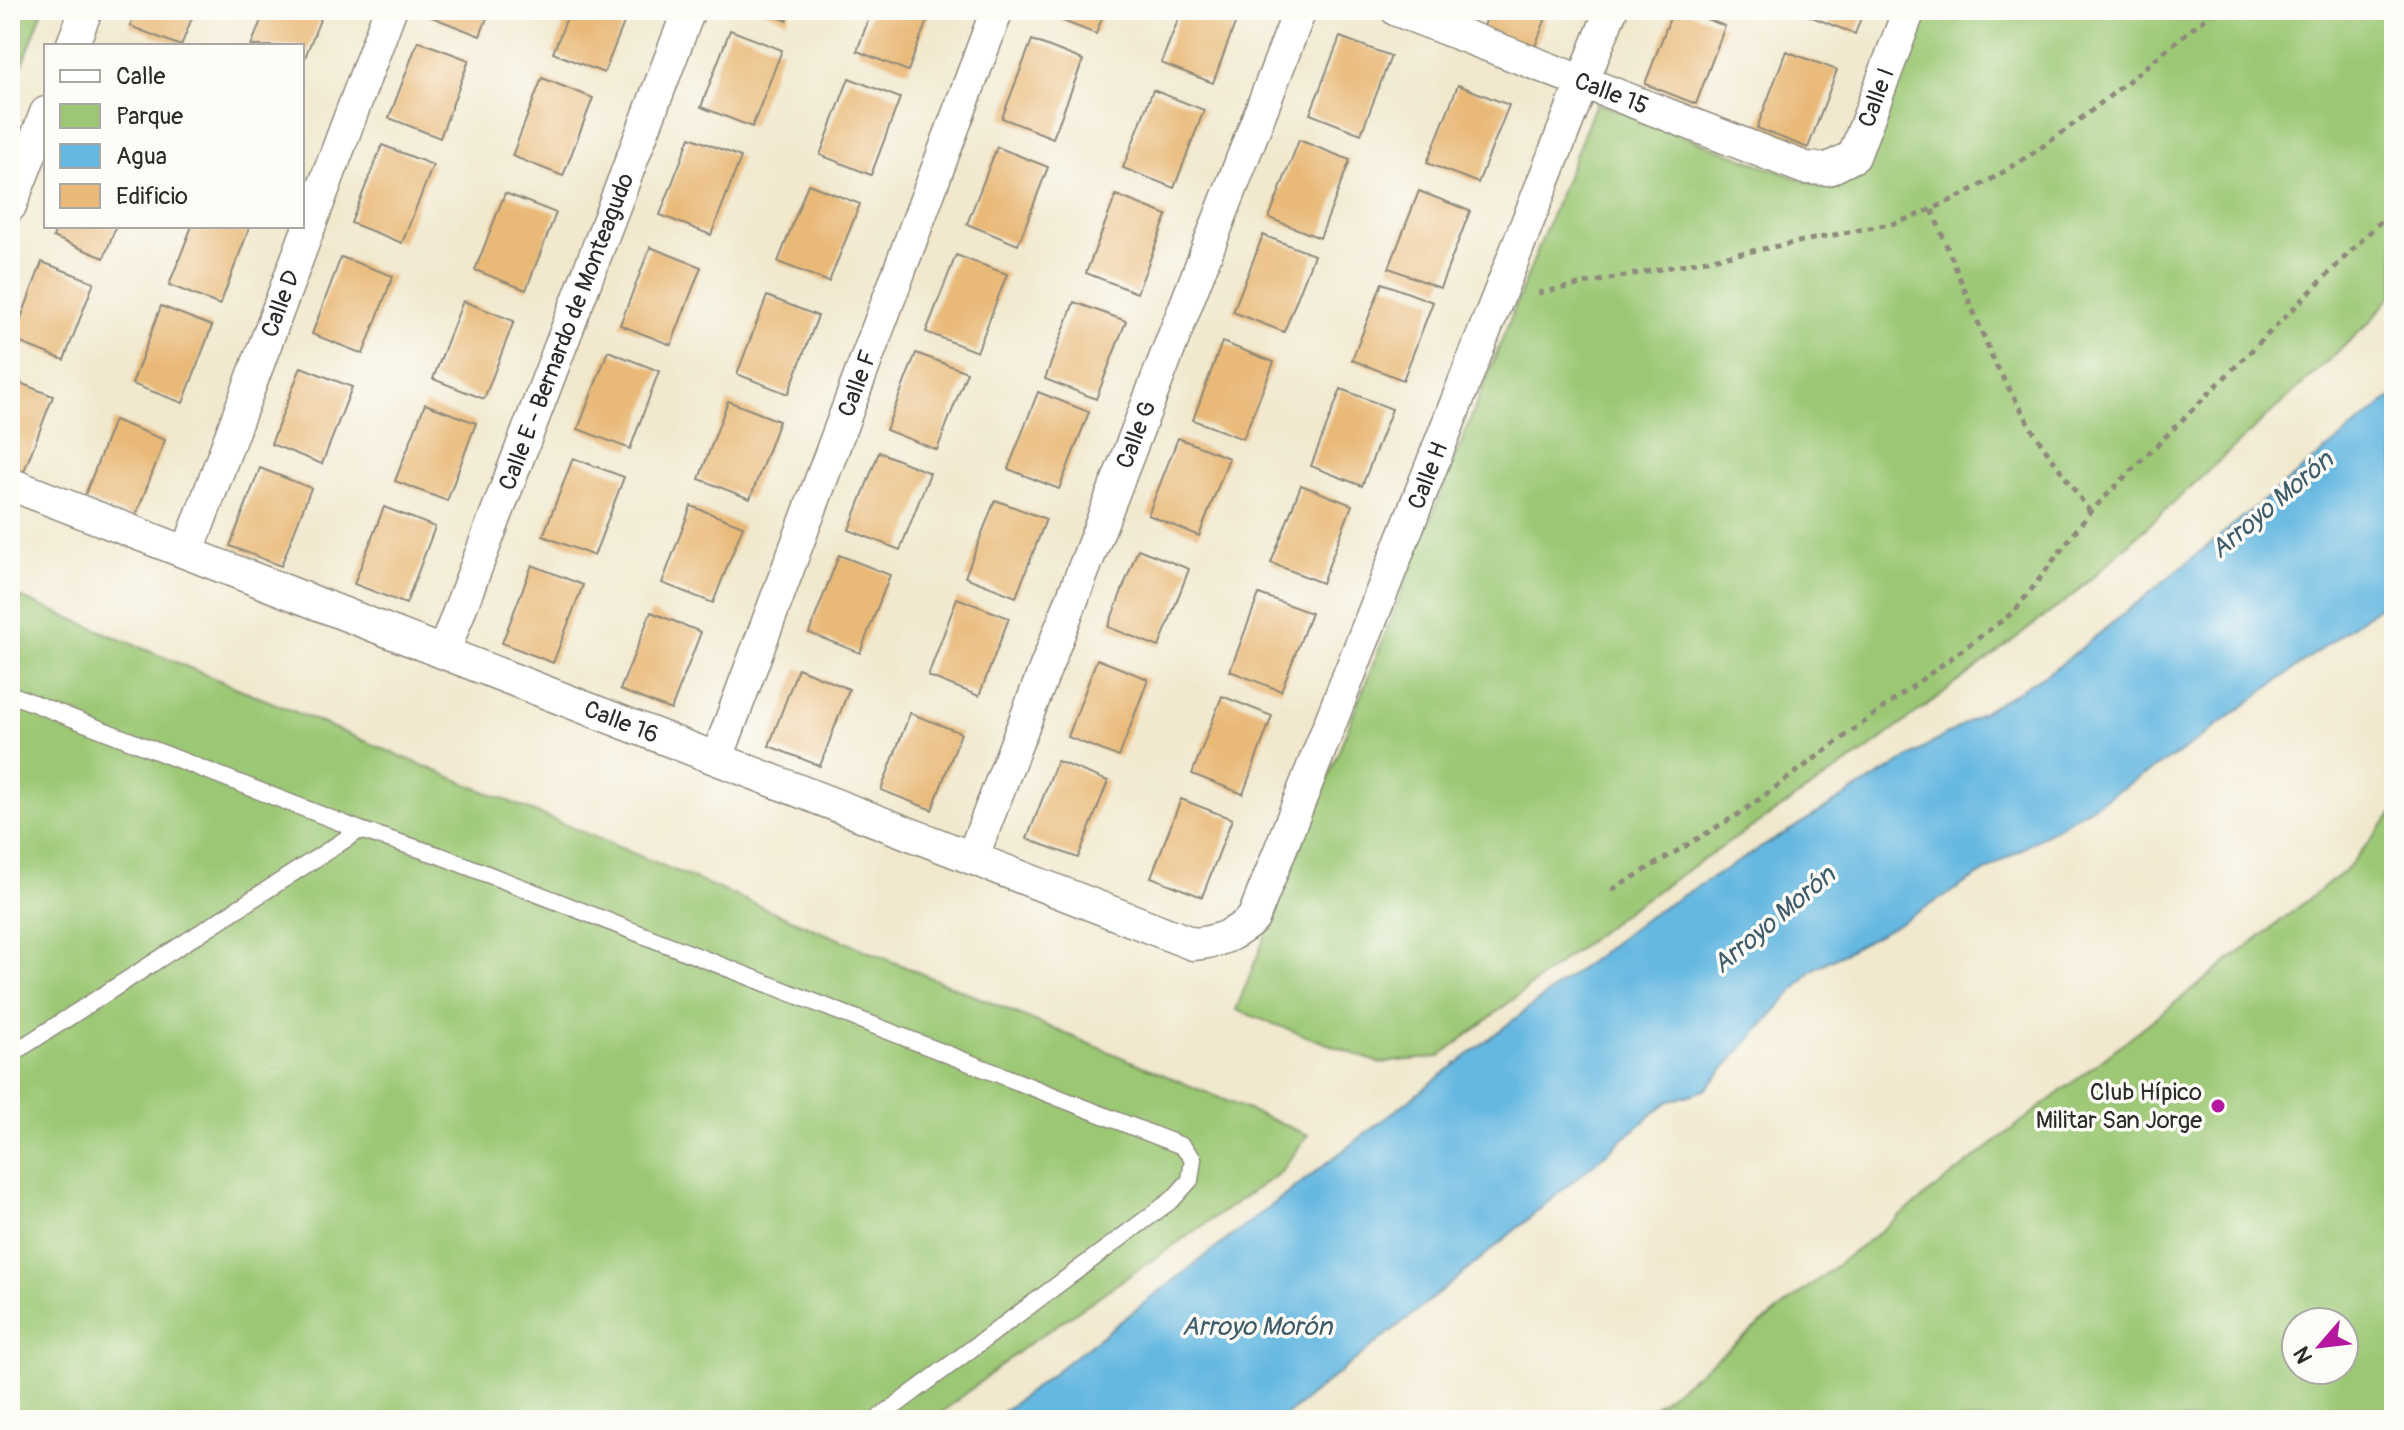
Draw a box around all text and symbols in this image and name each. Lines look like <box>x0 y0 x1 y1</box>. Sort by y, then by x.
legend <box>44 44 304 228</box>
text: Calle <box>116 62 165 91</box>
street label: Calle I <box>1852 64 1900 131</box>
street label: Calle 15 <box>1570 66 1653 120</box>
text: Parque <box>116 102 183 131</box>
text: Agua <box>116 142 167 171</box>
street label: Calle E - Bernardo de Monteagudo <box>492 169 640 494</box>
text: Edificio <box>116 182 188 211</box>
street label: Calle D <box>255 266 306 341</box>
street label: Calle F <box>832 346 883 421</box>
street label: Calle G <box>1110 397 1162 473</box>
street label: Calle H <box>1401 438 1454 513</box>
water label: Arroyo Morón <box>2204 444 2341 566</box>
street label: Calle 16 <box>580 694 663 749</box>
water label: Arroyo Morón <box>1706 859 1843 981</box>
place label: Club Hípico Militar San Jorge <box>2036 1078 2202 1135</box>
marker: Club Hípico Militar San Jorge <box>2209 1097 2227 1115</box>
north arrow <box>2280 1306 2360 1386</box>
water label: Arroyo Morón <box>1182 1311 1334 1343</box>
text: N <box>2287 1342 2319 1368</box>

